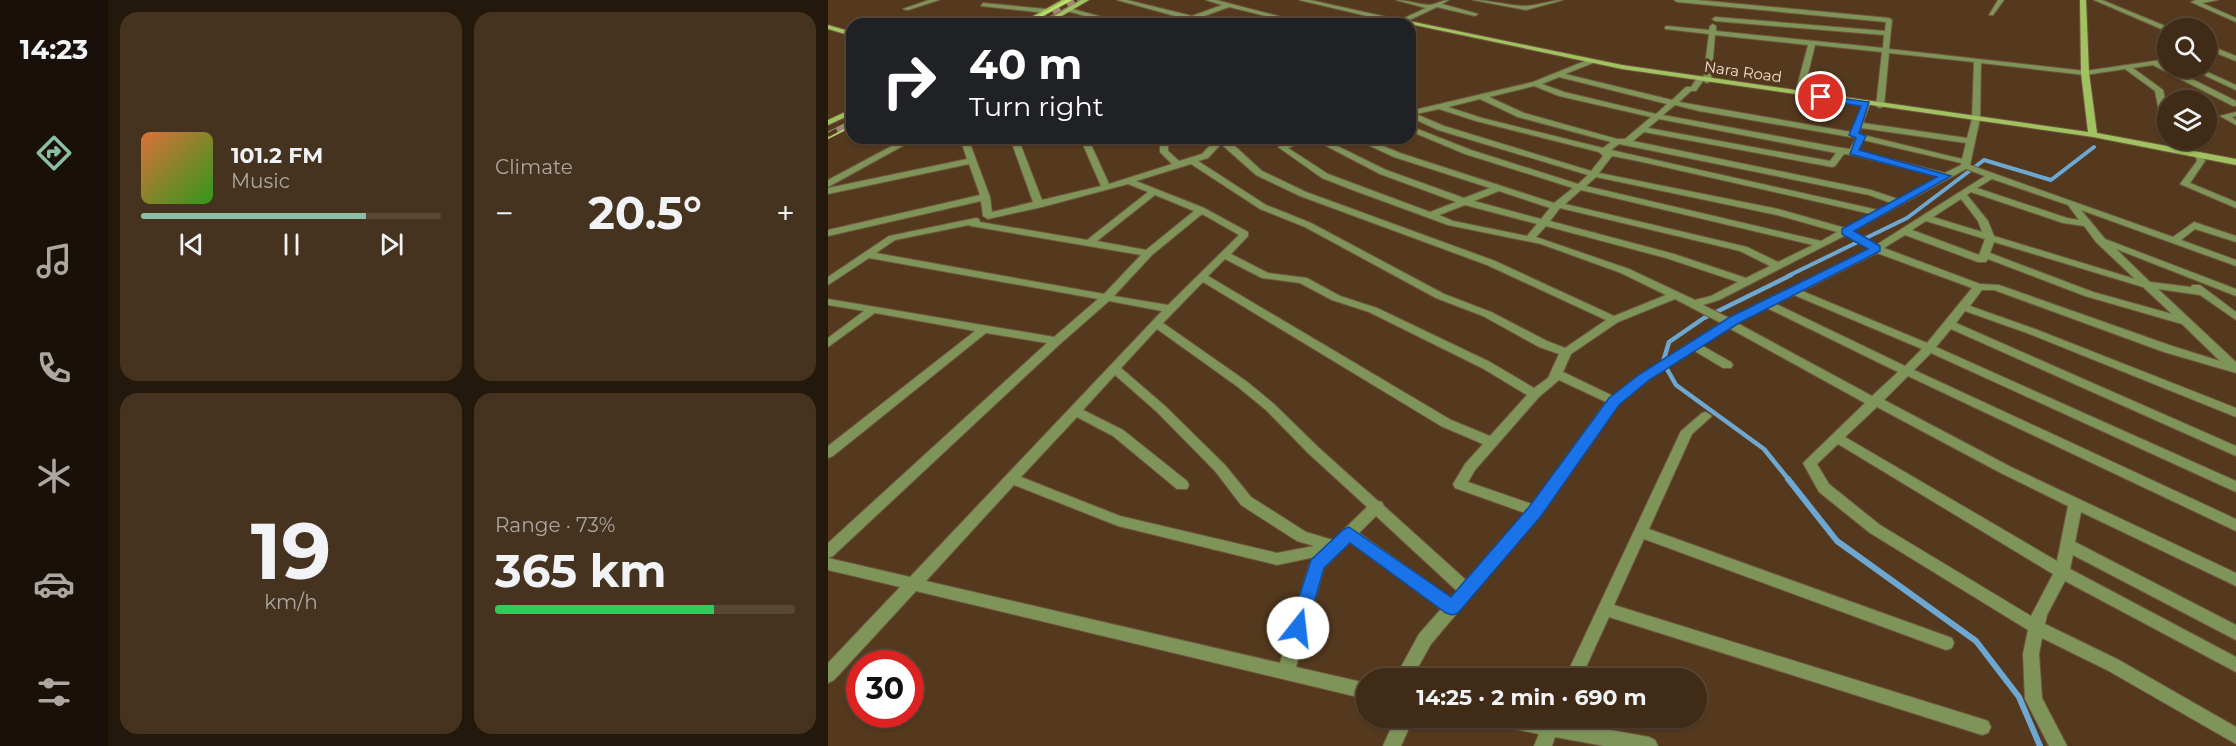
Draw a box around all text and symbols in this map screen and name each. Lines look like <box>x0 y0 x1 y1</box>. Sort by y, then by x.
map controls <box>2157 18 2217 150</box>
button: search <box>2157 18 2217 78</box>
text: 14:23 <box>20 33 88 66</box>
text: 40 m <box>969 38 1082 90</box>
icon: right <box>870 42 948 120</box>
street label: Nara Road <box>1703 57 1783 86</box>
pin <box>1795 71 1846 122</box>
icon: arrive <box>1804 80 1837 113</box>
text: Turn right <box>969 90 1104 123</box>
button: layers <box>2157 90 2217 150</box>
icon: directions <box>33 132 75 174</box>
text: 101.2 FM <box>231 142 323 169</box>
text: Climate <box>495 155 573 179</box>
text: Music <box>231 169 290 193</box>
text: 20.5° <box>588 185 702 240</box>
text: − <box>495 193 514 233</box>
text: + <box>776 193 795 233</box>
icon: previous <box>175 228 208 261</box>
icon: pause <box>275 228 308 261</box>
icon: next <box>375 228 408 261</box>
icon: music <box>33 240 75 282</box>
icon: phone <box>33 347 75 389</box>
icon: climate <box>33 455 75 497</box>
text: 19 <box>251 503 331 599</box>
text: Range · 73% <box>495 513 615 537</box>
text: 365 km <box>495 543 666 598</box>
icon: car <box>33 563 75 605</box>
text: km/h <box>264 590 318 614</box>
position arrow <box>1266 596 1330 660</box>
speed limit sign: 30 <box>846 650 924 728</box>
icon: filters <box>33 671 75 713</box>
text: 14:25 · 2 min · 690 m <box>1416 684 1647 711</box>

